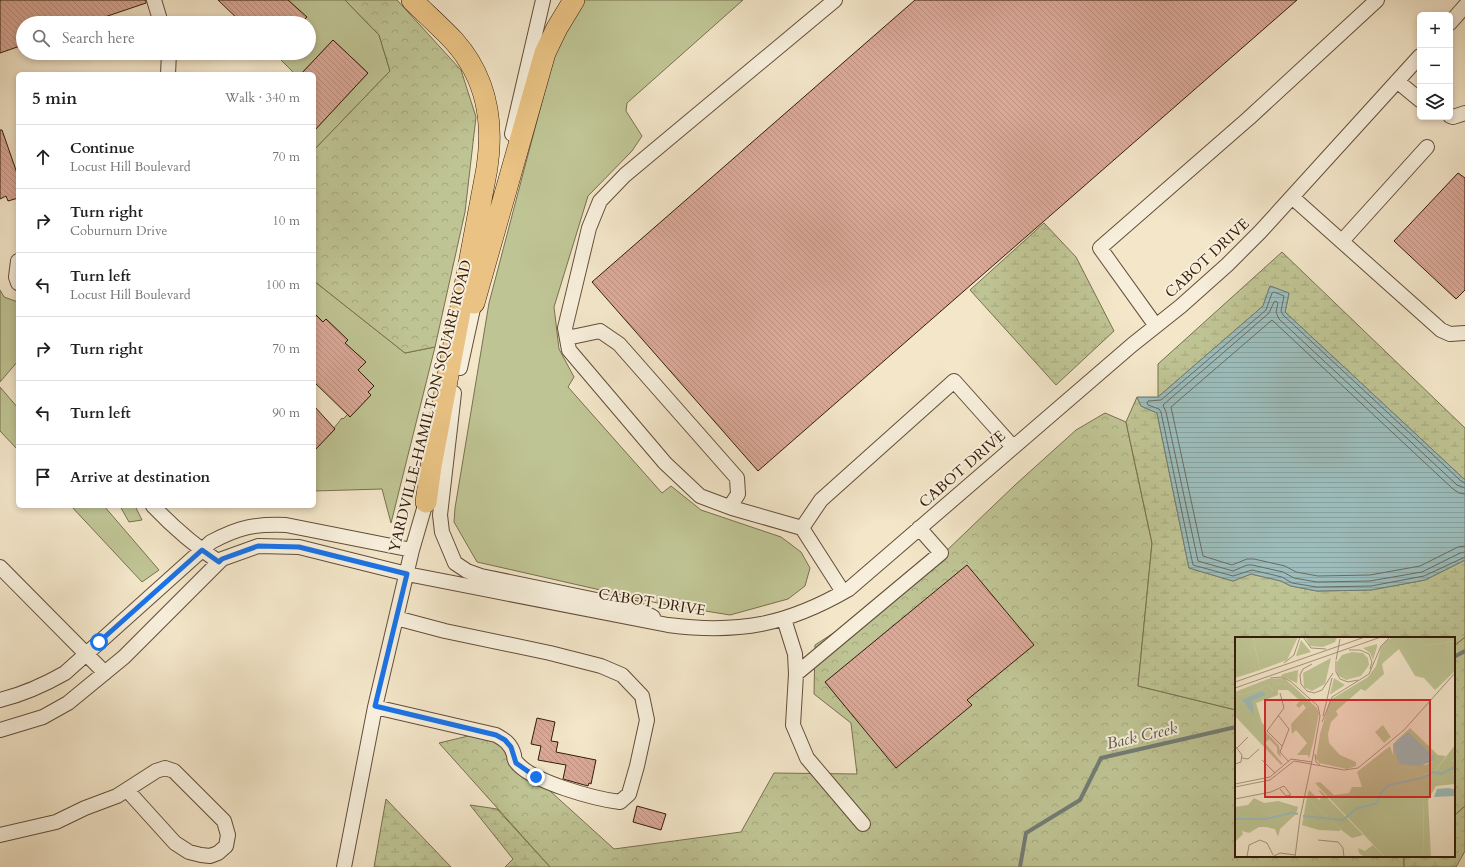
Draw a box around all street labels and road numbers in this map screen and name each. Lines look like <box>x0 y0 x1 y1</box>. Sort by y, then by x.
street label: CABOT DRIVE <box>1161 214 1253 302</box>
street label: YARDVILLE-HAMILTON SQUARE ROAD <box>384 258 476 554</box>
street label: CABOT DRIVE <box>915 426 1009 512</box>
street label: CABOT DRIVE <box>597 584 707 620</box>

